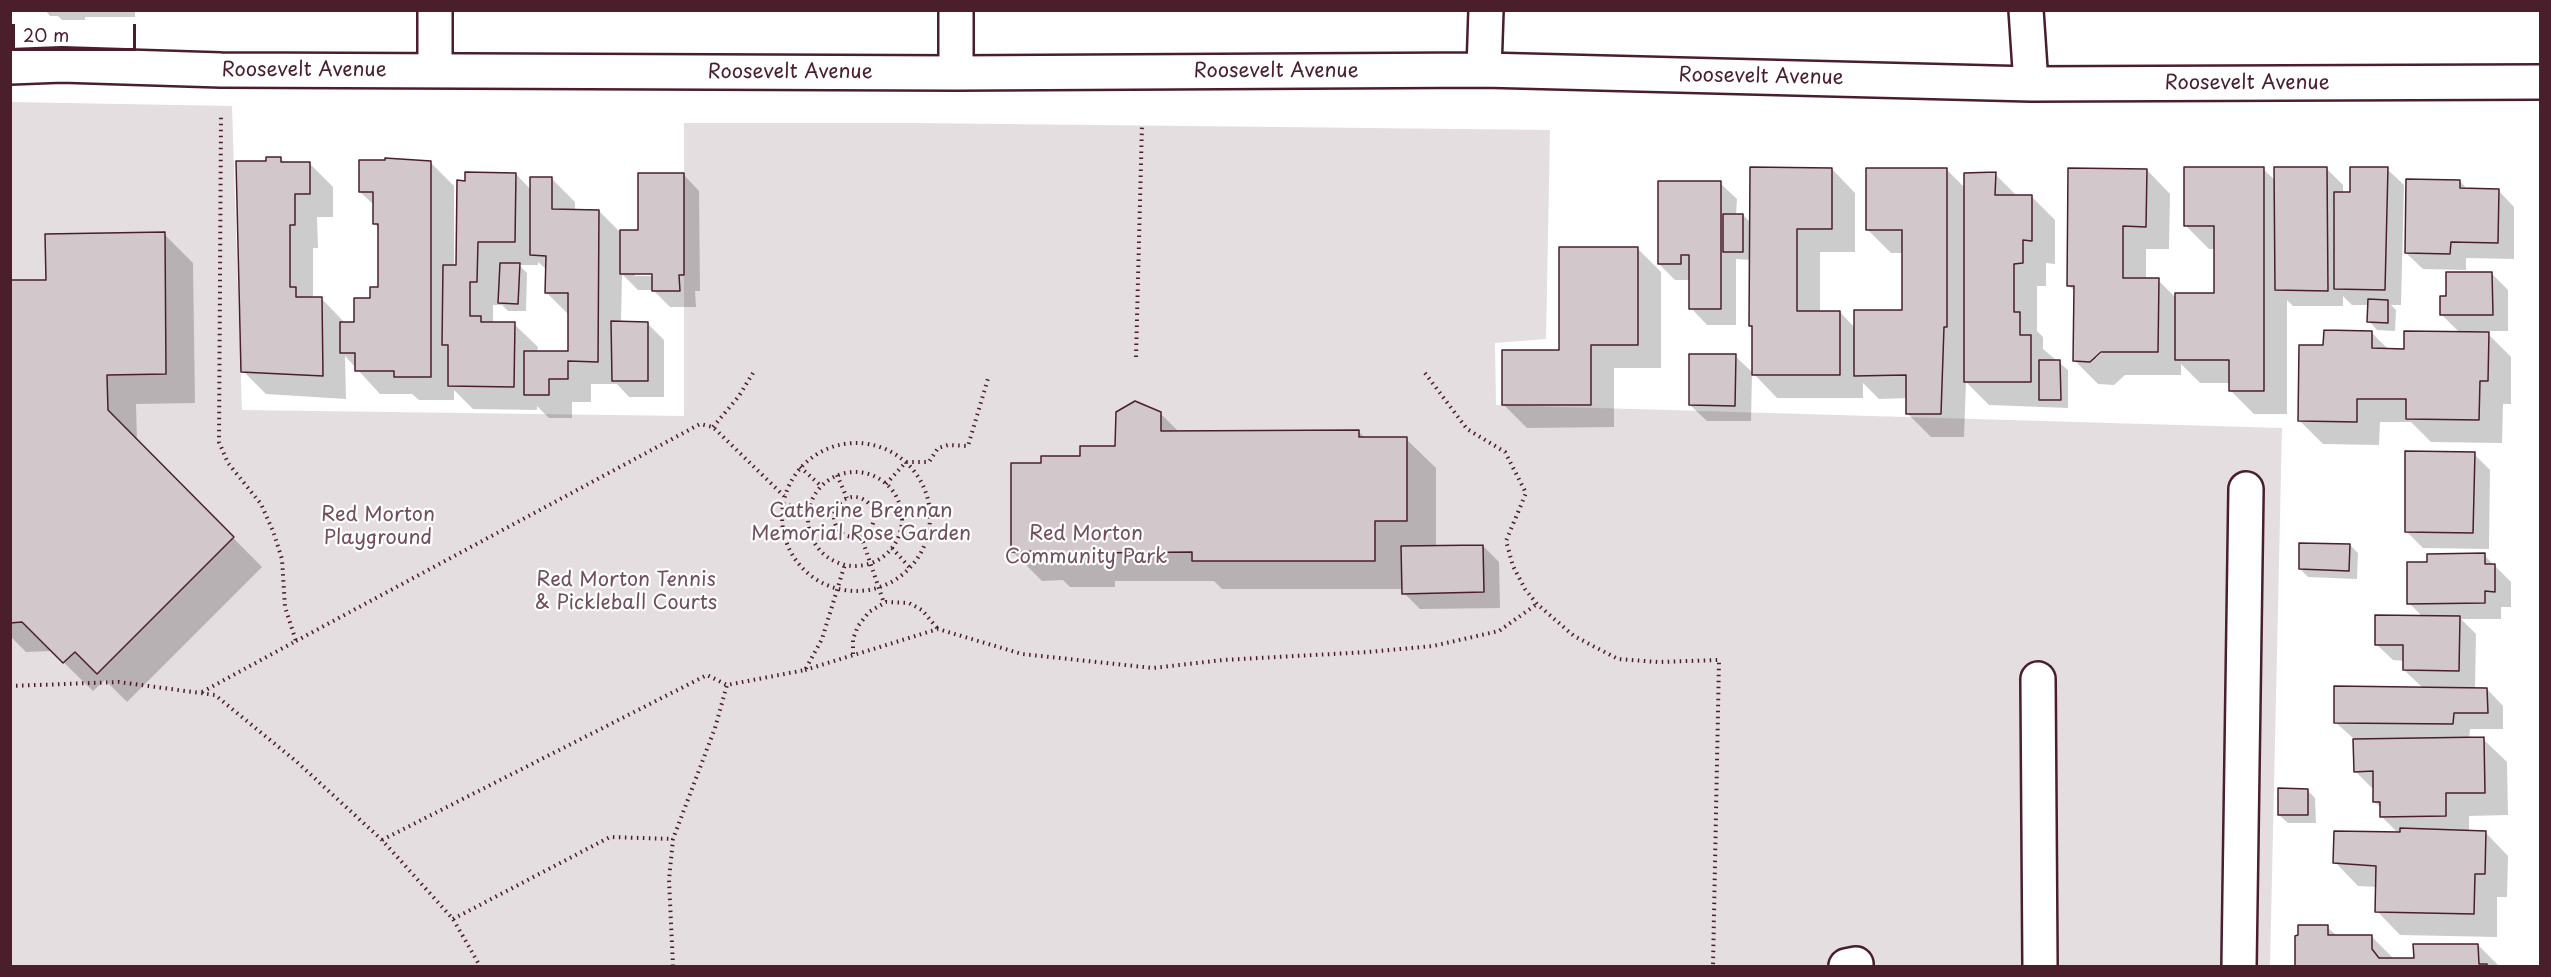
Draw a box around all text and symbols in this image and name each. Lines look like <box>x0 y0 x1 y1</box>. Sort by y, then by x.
scale bar <box>15 12 140 50</box>
text: 20 m <box>23 21 69 48</box>
street label: Roosevelt Avenue <box>221 58 387 82</box>
street label: Roosevelt Avenue <box>1193 59 1359 83</box>
street label: Roosevelt Avenue <box>707 60 873 84</box>
street label: Roosevelt Avenue <box>1678 64 1844 90</box>
street label: Roosevelt Avenue <box>2164 71 2330 95</box>
park label: Catherine Brennan Memorial Rose Garden <box>751 499 971 546</box>
park label: Red Morton Playground <box>321 503 435 550</box>
park label: Red Morton Community Park <box>1005 522 1167 569</box>
park label: Red Morton Tennis & Pickleball Courts <box>535 568 717 615</box>

